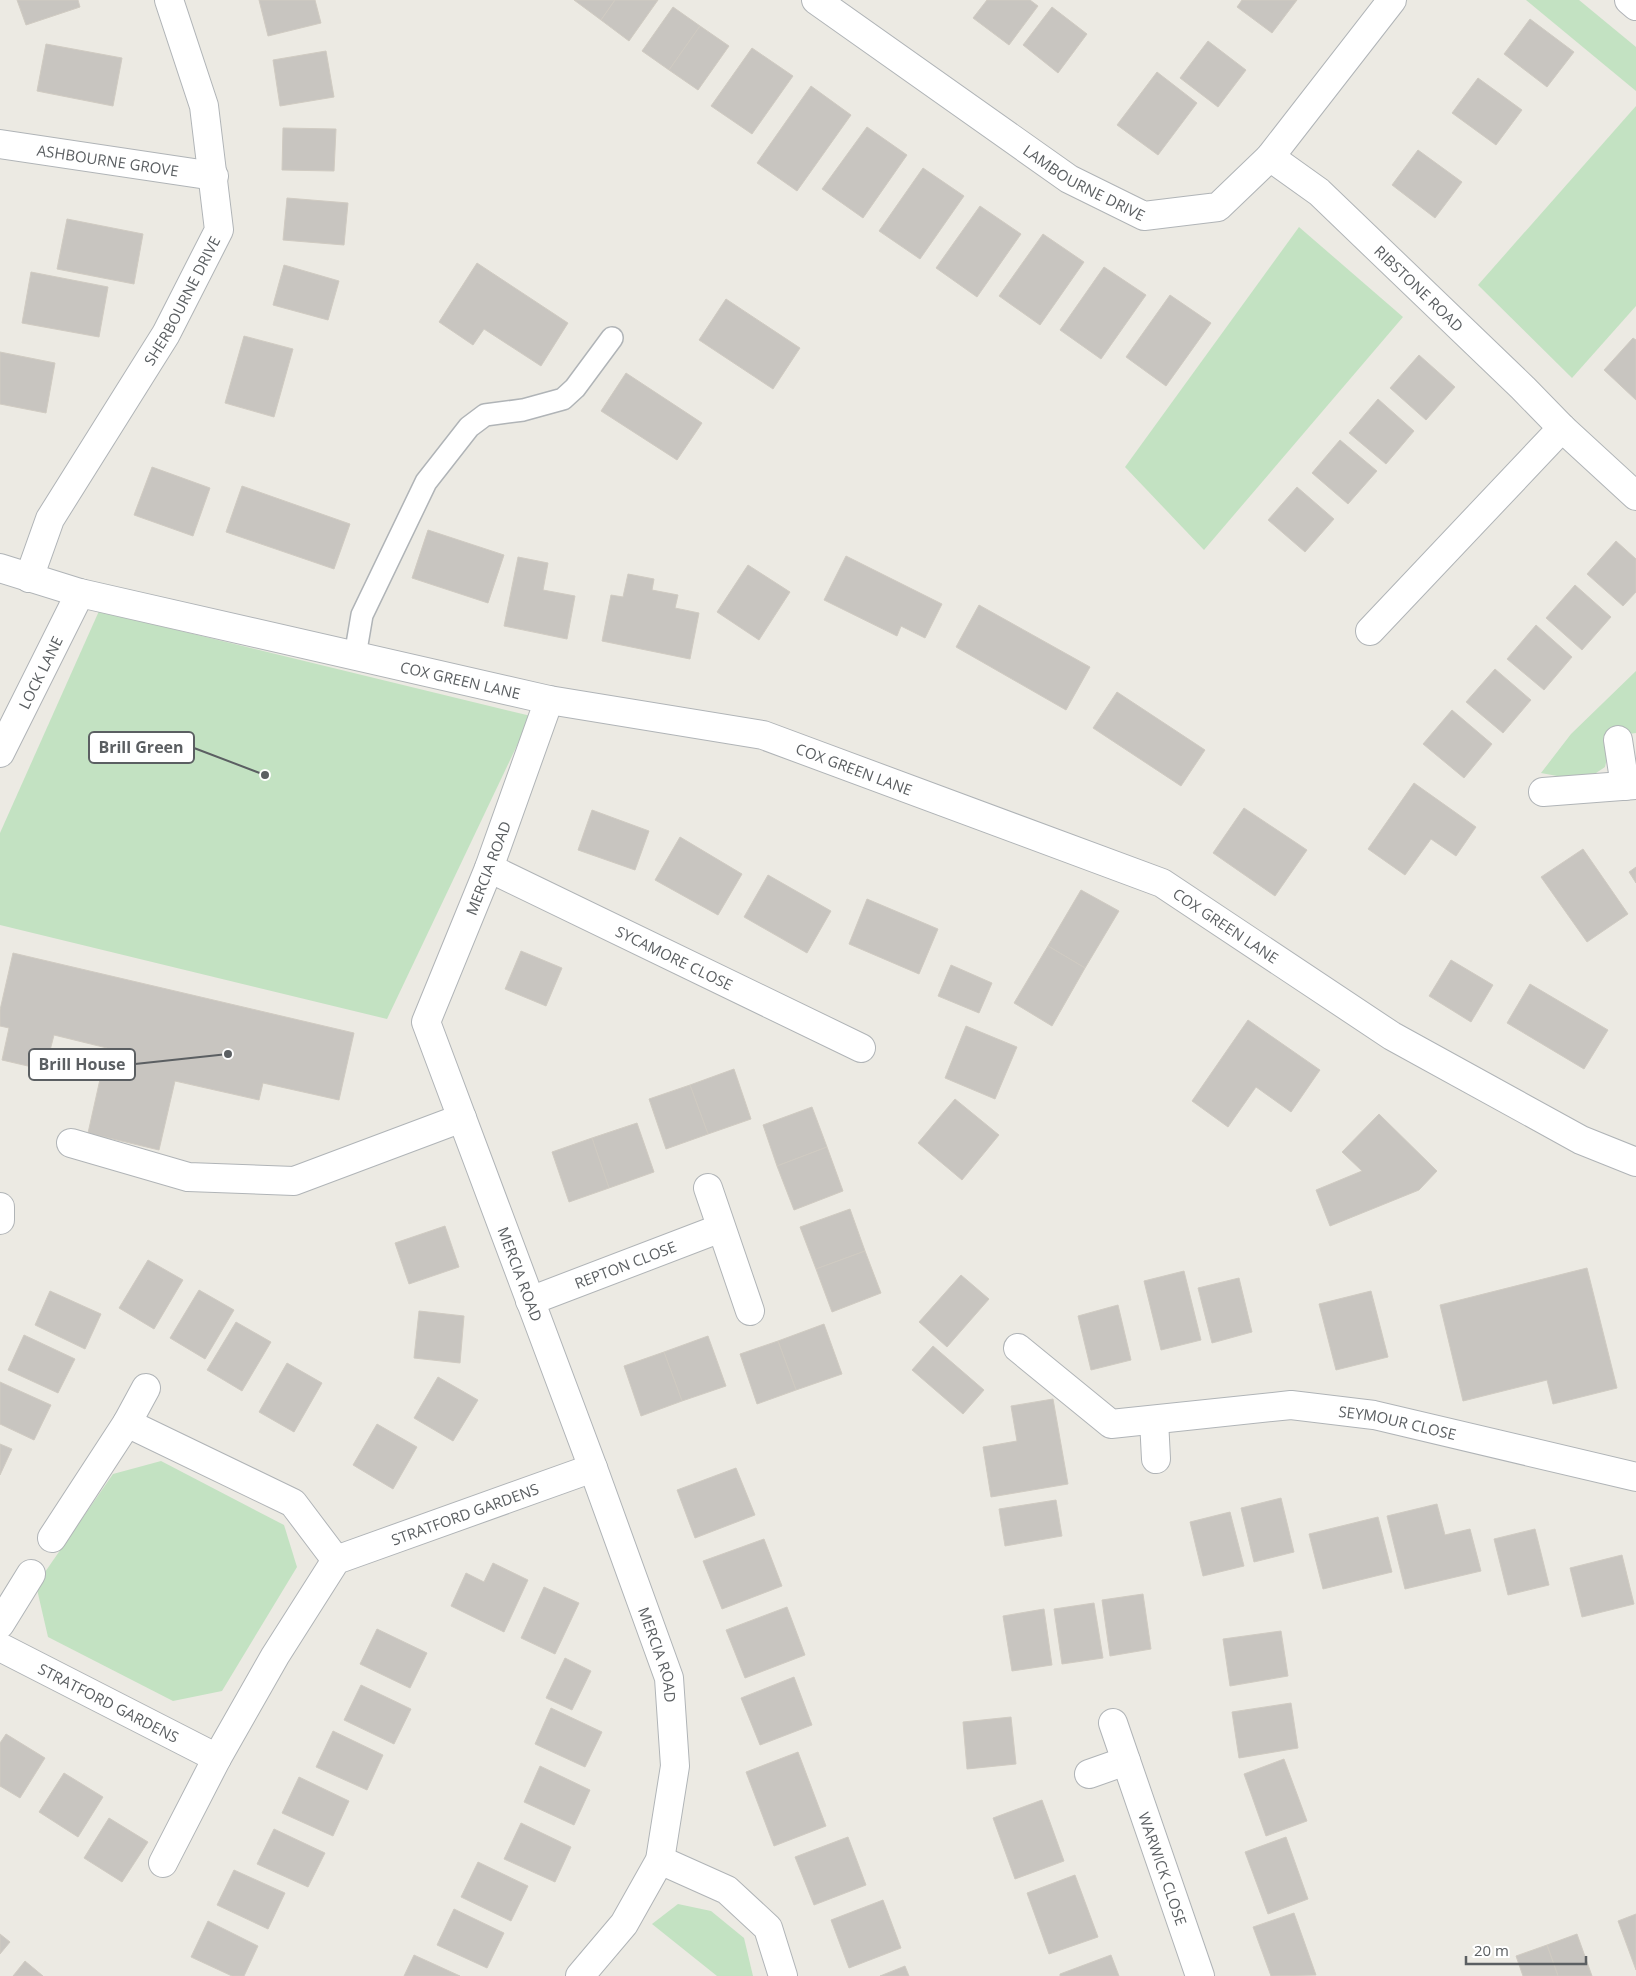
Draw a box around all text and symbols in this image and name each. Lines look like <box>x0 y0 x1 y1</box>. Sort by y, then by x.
street label: ASHBOURNE GROVE <box>36 140 180 181</box>
street label: LAMBOURNE DRIVE <box>1019 140 1149 225</box>
street label: SHERBOURNE DRIVE <box>139 232 224 369</box>
street label: RIBSTONE ROAD <box>1370 241 1468 336</box>
street label: LOCK LANE <box>14 633 67 712</box>
street label: COX GREEN LANE <box>398 656 522 703</box>
callout: Brill Green <box>89 732 194 763</box>
text: Brill Green <box>98 736 184 758</box>
street label: COX GREEN LANE <box>793 738 915 800</box>
street label: MERCIA ROAD <box>461 818 515 918</box>
street label: COX GREEN LANE <box>1169 883 1283 968</box>
street label: SYCAMORE CLOSE <box>613 921 736 995</box>
callout: Brill House <box>29 1049 135 1080</box>
text: Brill House <box>39 1053 125 1075</box>
street label: MERCIA ROAD <box>494 1224 547 1324</box>
street label: REPTON CLOSE <box>572 1236 679 1293</box>
street label: SEYMOUR CLOSE <box>1337 1401 1458 1444</box>
street label: STRATFORD GARDENS <box>388 1478 541 1549</box>
street label: MERCIA ROAD <box>634 1604 681 1703</box>
street label: STRATFORD GARDENS <box>35 1658 182 1747</box>
street label: WARWICK CLOSE <box>1134 1809 1192 1928</box>
scale bar <box>1466 1934 1586 1966</box>
text: 20 m <box>1474 1940 1509 1960</box>

